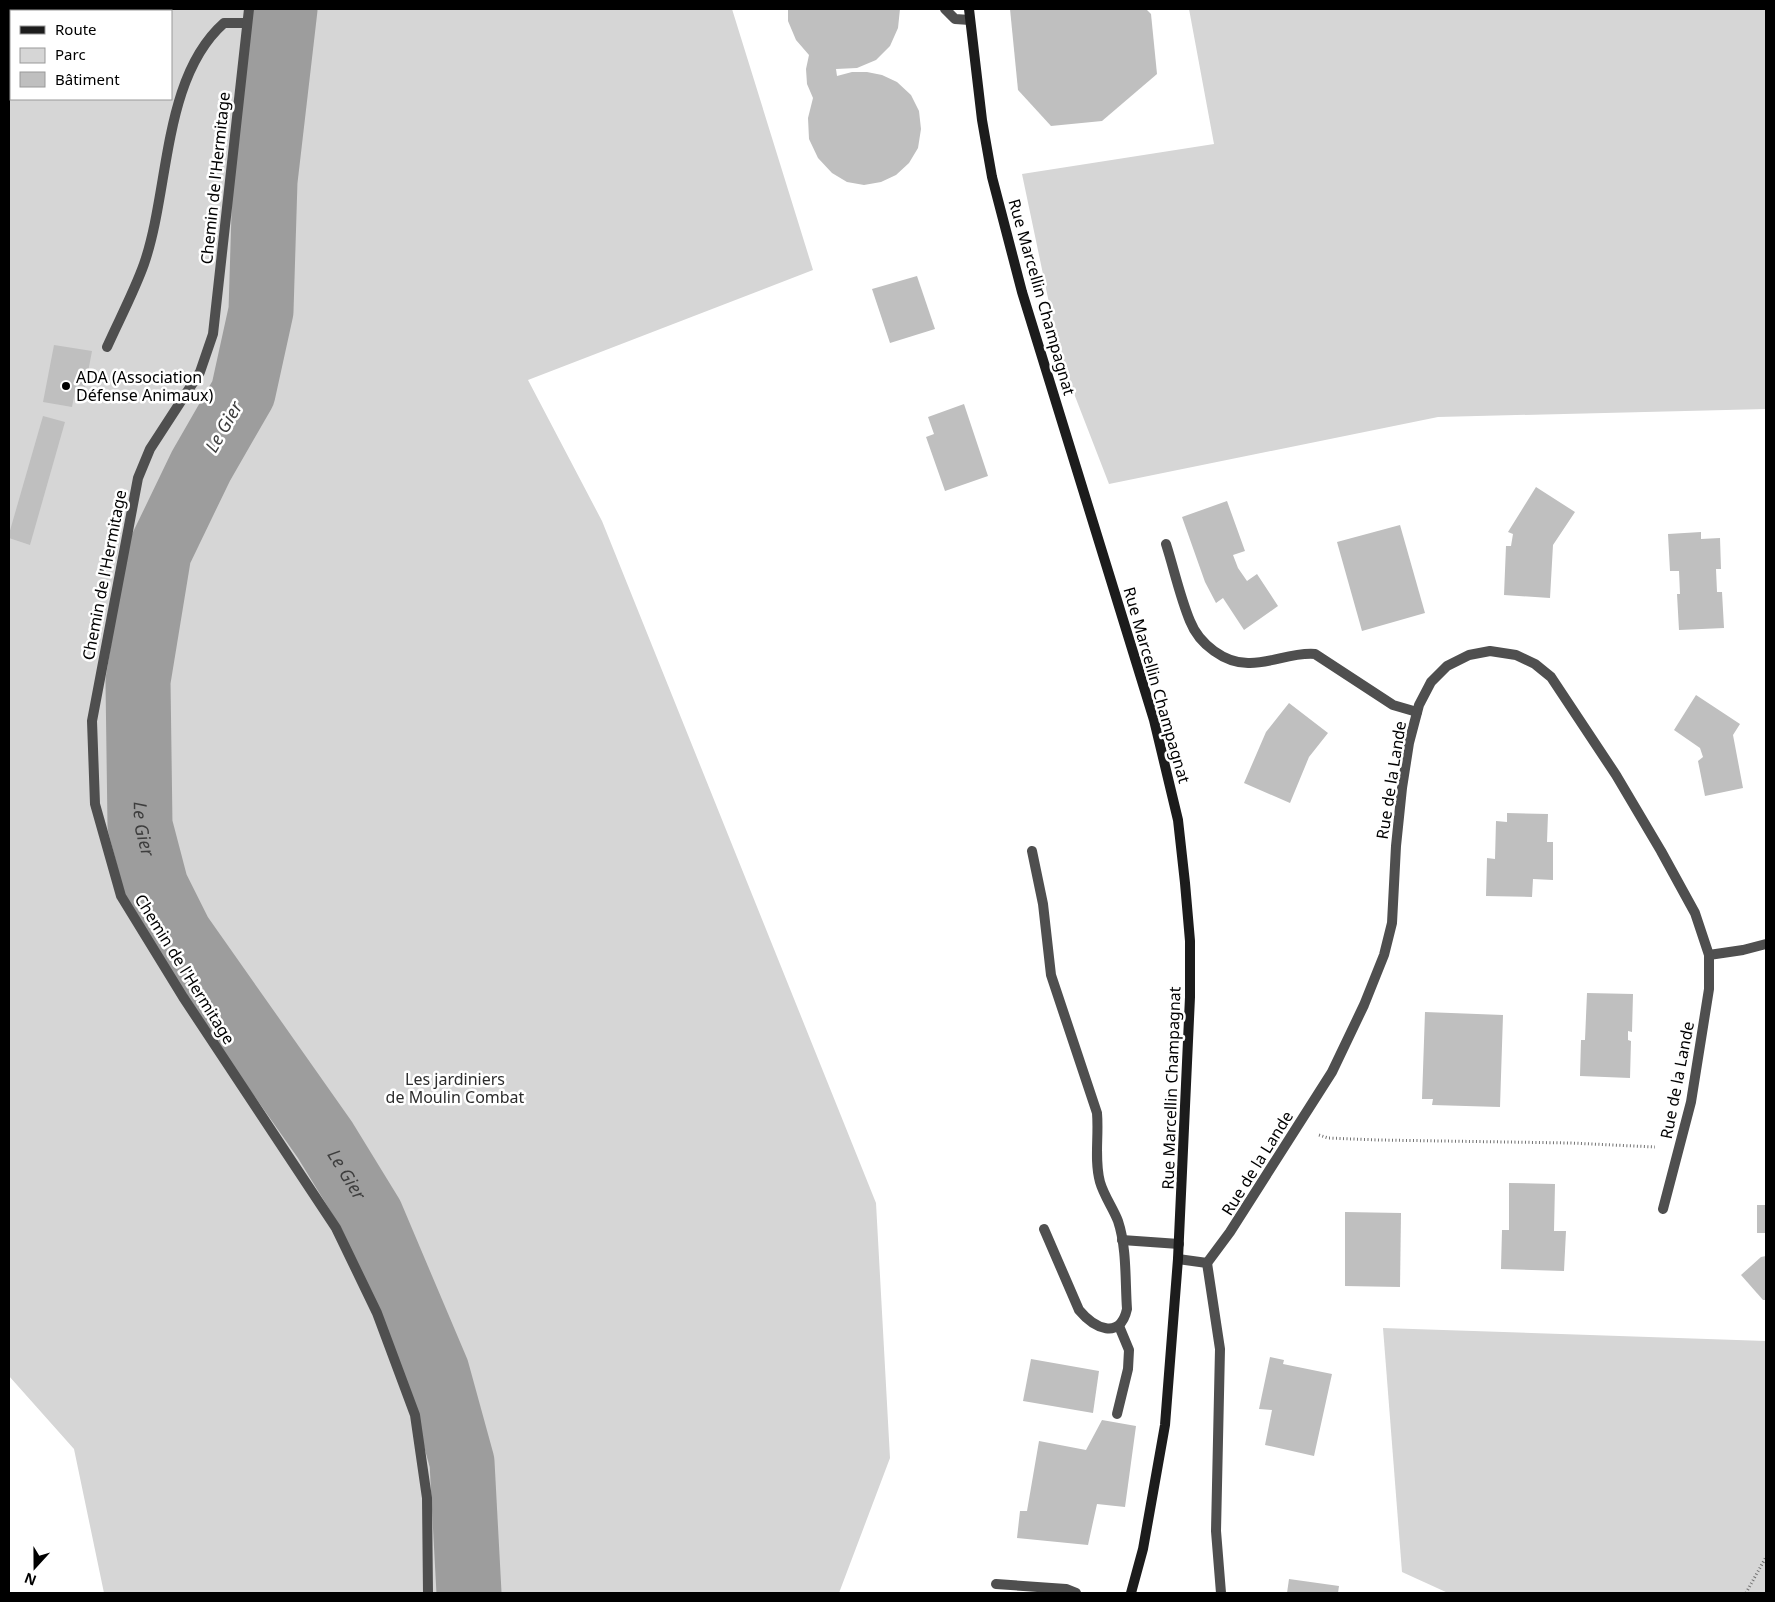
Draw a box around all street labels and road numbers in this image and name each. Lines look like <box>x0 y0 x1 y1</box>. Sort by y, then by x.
street label: Chemin de l'Hermitage <box>195 91 235 265</box>
street label: Rue Marcellin Champagnat <box>1003 196 1081 398</box>
street label: Chemin de l'Hermitage <box>77 488 131 662</box>
street label: Rue Marcellin Champagnat <box>1118 584 1196 786</box>
street label: Rue de la Lande <box>1371 719 1411 841</box>
street label: Chemin de l'Hermitage <box>130 890 240 1048</box>
street label: Rue Marcellin Champagnat <box>1156 986 1186 1190</box>
street label: Rue de la Lande <box>1655 1019 1699 1141</box>
street label: Rue de la Lande <box>1216 1107 1298 1219</box>

